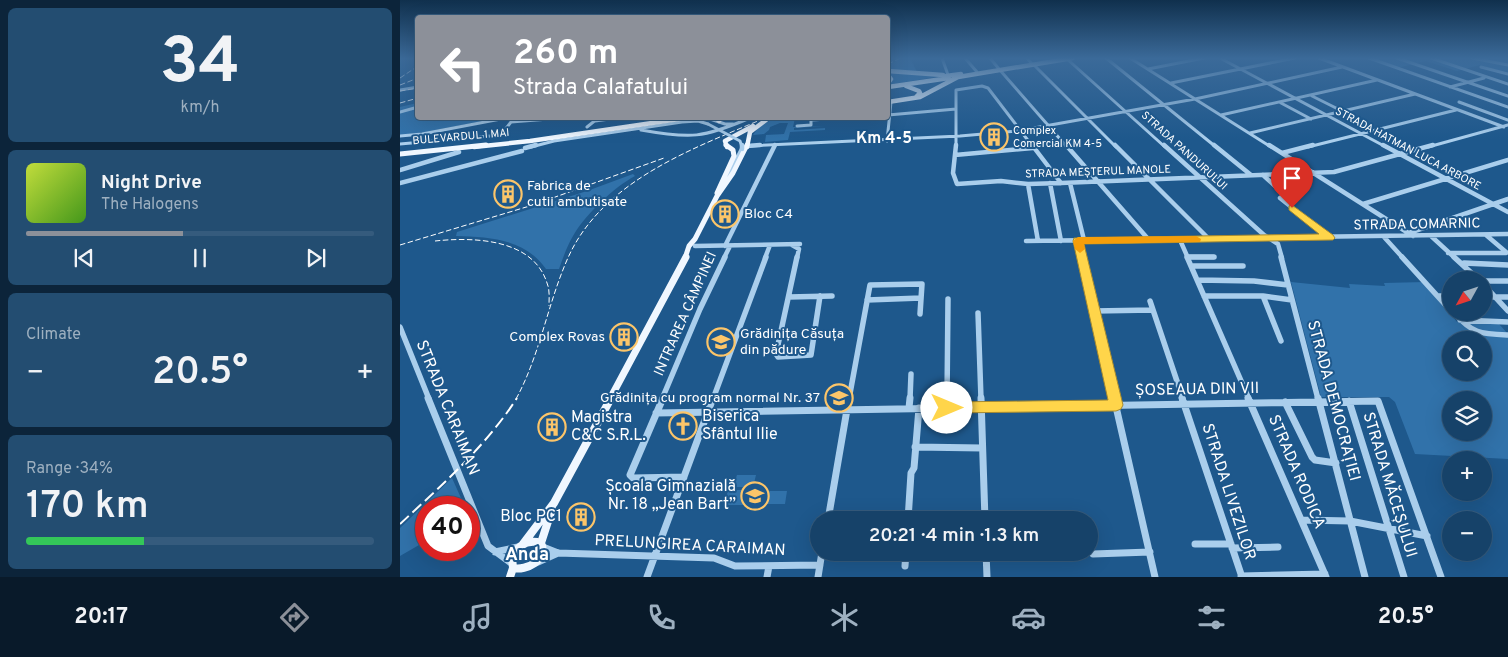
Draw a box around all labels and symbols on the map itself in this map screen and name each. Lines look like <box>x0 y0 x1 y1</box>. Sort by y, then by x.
street label: STRADA HATMAN LUCA ARBORE <box>1333 104 1483 194</box>
street label: STRADA PANDURULUI <box>1138 109 1230 193</box>
building icon: Complex Comercial KM 4-5 <box>979 122 1009 152</box>
place label: Complex Comercial KM 4-5 <box>1013 124 1102 151</box>
street label: BULEVARDUL 1 MAI <box>412 126 510 148</box>
district label: Km 4-5 <box>856 129 912 149</box>
pin <box>1271 157 1313 208</box>
street label: STRADA MEȘTERUL MANOLE <box>1025 162 1171 182</box>
place label: Fabrica de cutii ambutisate <box>527 178 627 211</box>
building icon: Fabrica de cutii ambutisate <box>493 179 523 209</box>
building icon: Bloc C4 <box>710 199 740 229</box>
place label: Bloc C4 <box>744 206 793 223</box>
street label: STRADA COMARNIC <box>1353 215 1481 235</box>
street label: INTRAREA CÂMPINEI <box>650 249 721 379</box>
north arrow <box>1442 271 1492 321</box>
street label: STRADA DEMOCRAȚIEI <box>1302 318 1364 484</box>
building icon: Complex Rovas <box>609 322 639 352</box>
place label: Grădinița Căsuța din pădure <box>740 326 844 359</box>
school or university icon: Grădinița Căsuța din pădure <box>706 327 736 357</box>
place label: Complex Rovas <box>509 329 605 346</box>
street label: STRADA CARAIMAN <box>411 338 483 478</box>
street label: ȘOSEAUA DIN VII <box>1135 379 1259 401</box>
position arrow <box>920 381 972 433</box>
school or university icon: Grădinița cu program normal Nr. 37 <box>824 383 854 413</box>
place label: Grădinița cu program normal Nr. 37 <box>600 390 820 407</box>
place label: Biserica Sfântul Ilie <box>702 407 778 445</box>
place label: Magistra C&C S.R.L. <box>571 408 646 446</box>
street label: STRADA MĂCEȘULUI <box>1357 409 1423 560</box>
church icon: Biserica Sfântul Ilie <box>668 411 698 441</box>
building icon: Magistra C&C S.R.L. <box>537 412 567 442</box>
street label: STRADA RODICA <box>1263 412 1329 532</box>
street label: STRADA LIVEZILOR <box>1196 421 1260 563</box>
place label: Școala Gimnazială Nr. 18 „Jean Bart” <box>605 477 736 515</box>
school or university icon: Școala Gimnazială Nr. 18 „Jean Bart” <box>740 481 770 511</box>
speed limit sign: 40 <box>415 496 480 561</box>
building icon: Bloc PC1 <box>566 502 596 532</box>
place label: Bloc PC1 <box>500 507 562 527</box>
street label: PRELUNGIREA CARAIMAN <box>594 531 786 561</box>
district label: Anda <box>505 544 549 567</box>

